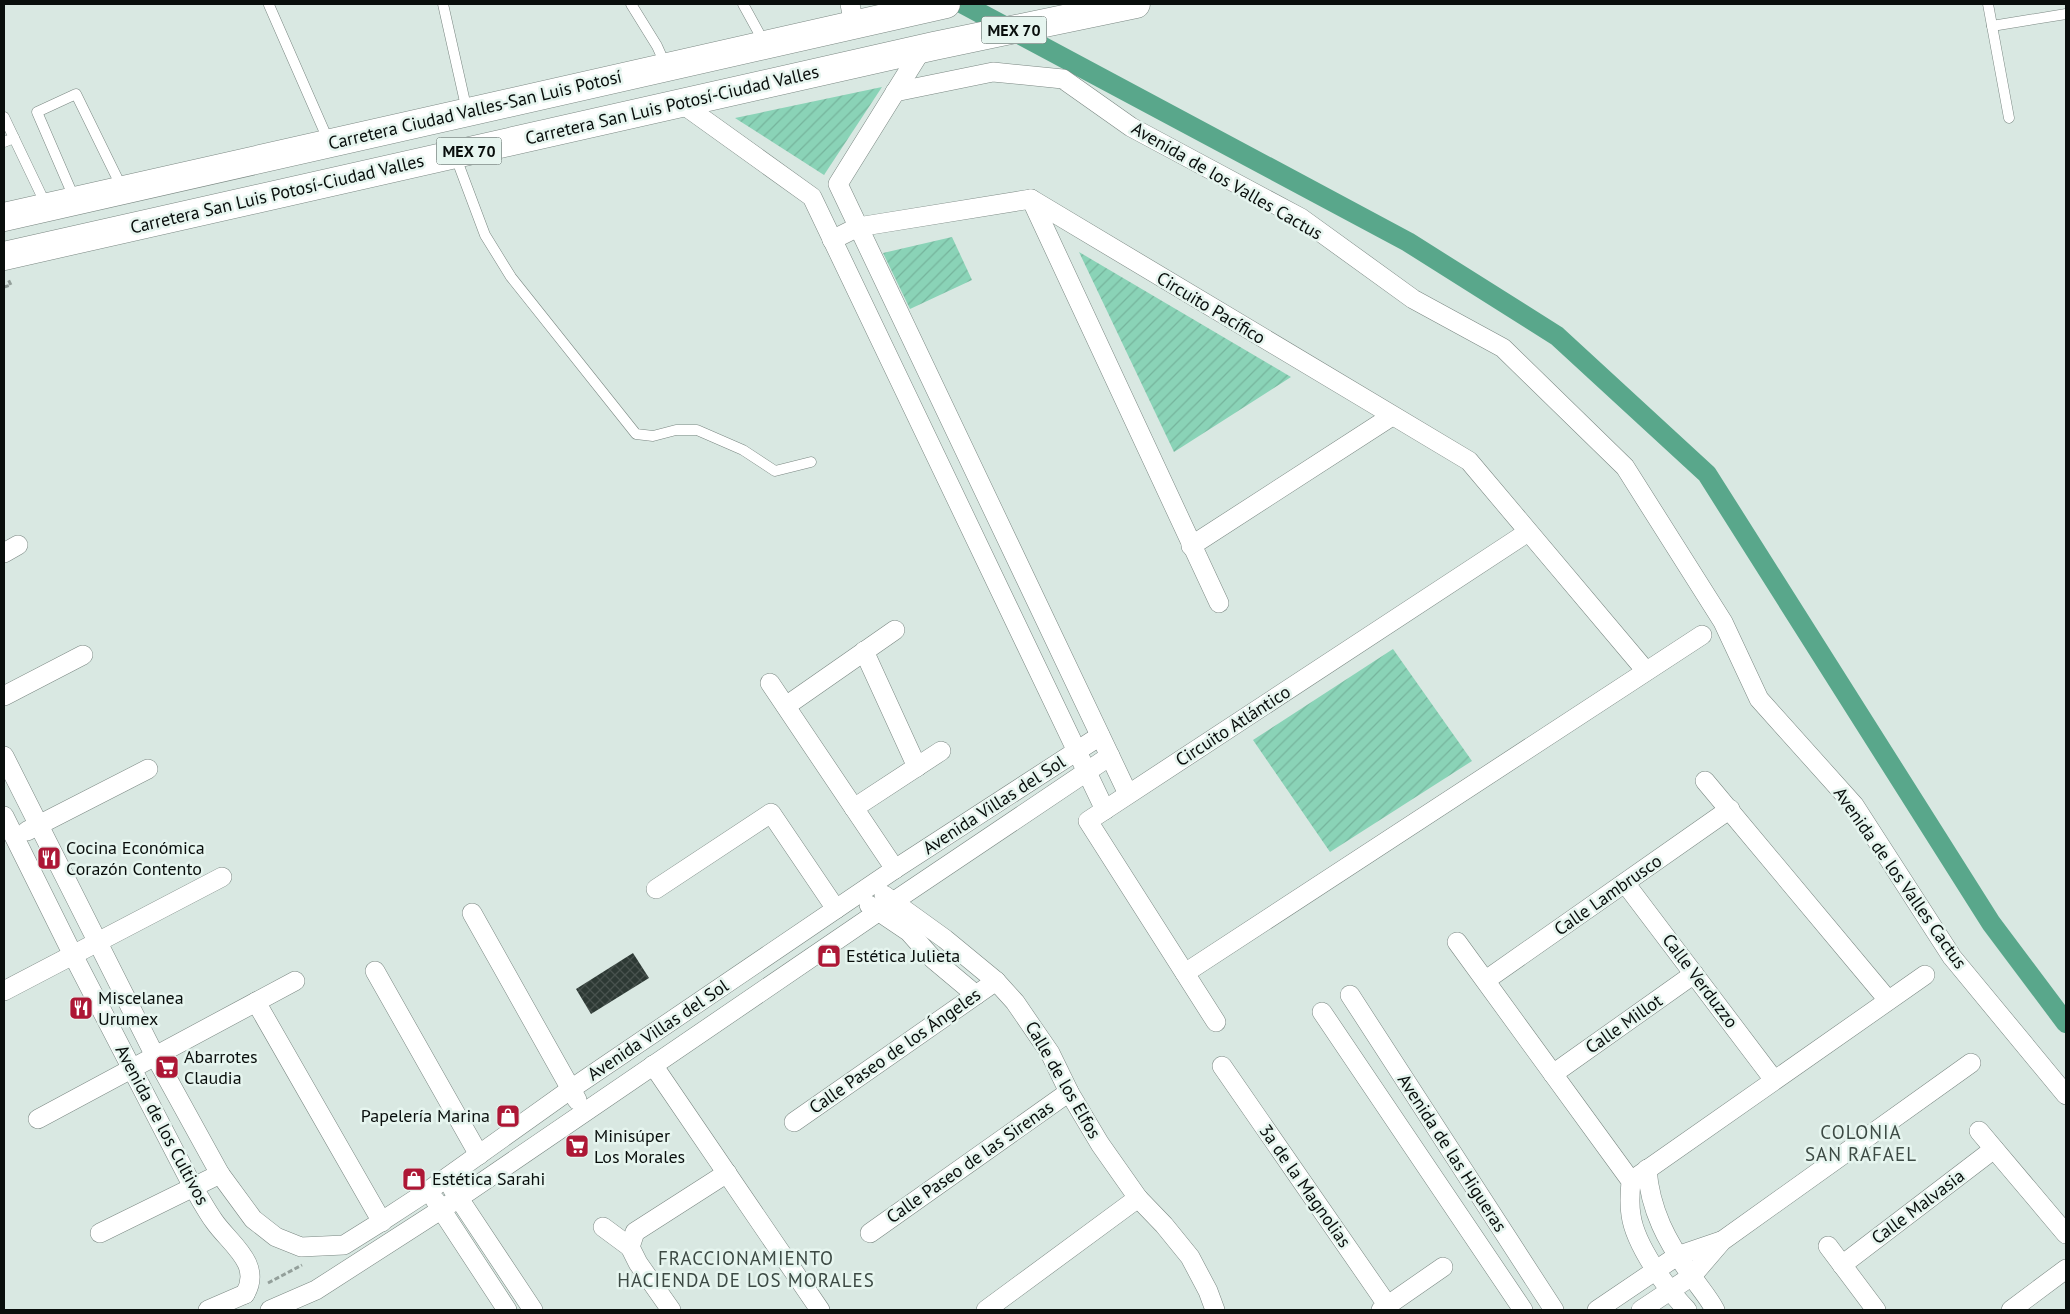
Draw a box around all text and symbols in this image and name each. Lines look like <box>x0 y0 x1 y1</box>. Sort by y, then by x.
road number: MEX 70 <box>982 16 1046 44</box>
street label: Carretera San Luis Potosí-Ciudad Valles <box>523 60 821 150</box>
street label: Carretera Ciudad Valles-San Luis Potosí <box>326 64 624 155</box>
street label: Avenida de los Valles Cactus <box>1128 116 1327 245</box>
road number: MEX 70 <box>436 138 502 164</box>
street label: Carretera San Luis Potosí-Ciudad Valles <box>128 149 426 239</box>
street label: Circuito Pacífico <box>1153 266 1270 349</box>
street label: Circuito Atlántico <box>1171 680 1294 771</box>
street label: Avenida Villas del Sol <box>918 750 1070 859</box>
street label: Avenida de los Valles Cactus <box>1829 782 1972 973</box>
place label: Cocina Económica Corazón Contento <box>66 836 205 880</box>
restaurant icon: Cocina Económica Corazón Contento <box>36 845 62 871</box>
street label: Calle Lambrusco <box>1549 849 1666 940</box>
street label: Calle Verduzzo <box>1657 929 1743 1032</box>
shop icon: Estética Julieta <box>816 943 842 969</box>
place label: Estética Julieta <box>846 944 960 967</box>
street label: Avenida Villas del Sol <box>583 973 733 1085</box>
street label: Calle Paseo de los Ángeles <box>804 983 985 1119</box>
place label: Miscelanea Urumex <box>98 986 184 1030</box>
street label: Calle Millot <box>1581 989 1667 1058</box>
restaurant icon: Miscelanea Urumex <box>68 995 94 1021</box>
street label: Calle de los Elfos <box>1020 1017 1106 1143</box>
street label: Avenida de los Cultivos <box>110 1041 214 1209</box>
place label: Abarrotes Claudia <box>184 1045 258 1089</box>
supermarket icon: Abarrotes Claudia <box>154 1054 180 1080</box>
street label: Avenida de las Higueras <box>1393 1069 1512 1236</box>
street label: Calle Paseo de las Sirenas <box>882 1095 1058 1228</box>
shop icon: Papelería Marina <box>495 1103 521 1129</box>
place label: Papelería Marina <box>361 1104 490 1127</box>
street label: 3a de la Magnolias <box>1254 1120 1356 1252</box>
district label: COLONIA SAN RAFAEL <box>1805 1120 1917 1166</box>
place label: Minisúper Los Morales <box>594 1124 685 1168</box>
supermarket icon: Minisúper Los Morales <box>564 1133 590 1159</box>
street label: Calle Malvasia <box>1867 1164 1969 1249</box>
shop icon: Estética Sarahi <box>401 1166 427 1192</box>
place label: Estética Sarahi <box>432 1167 545 1190</box>
district label: FRACCIONAMIENTO HACIENDA DE LOS MORALES <box>617 1246 875 1292</box>

